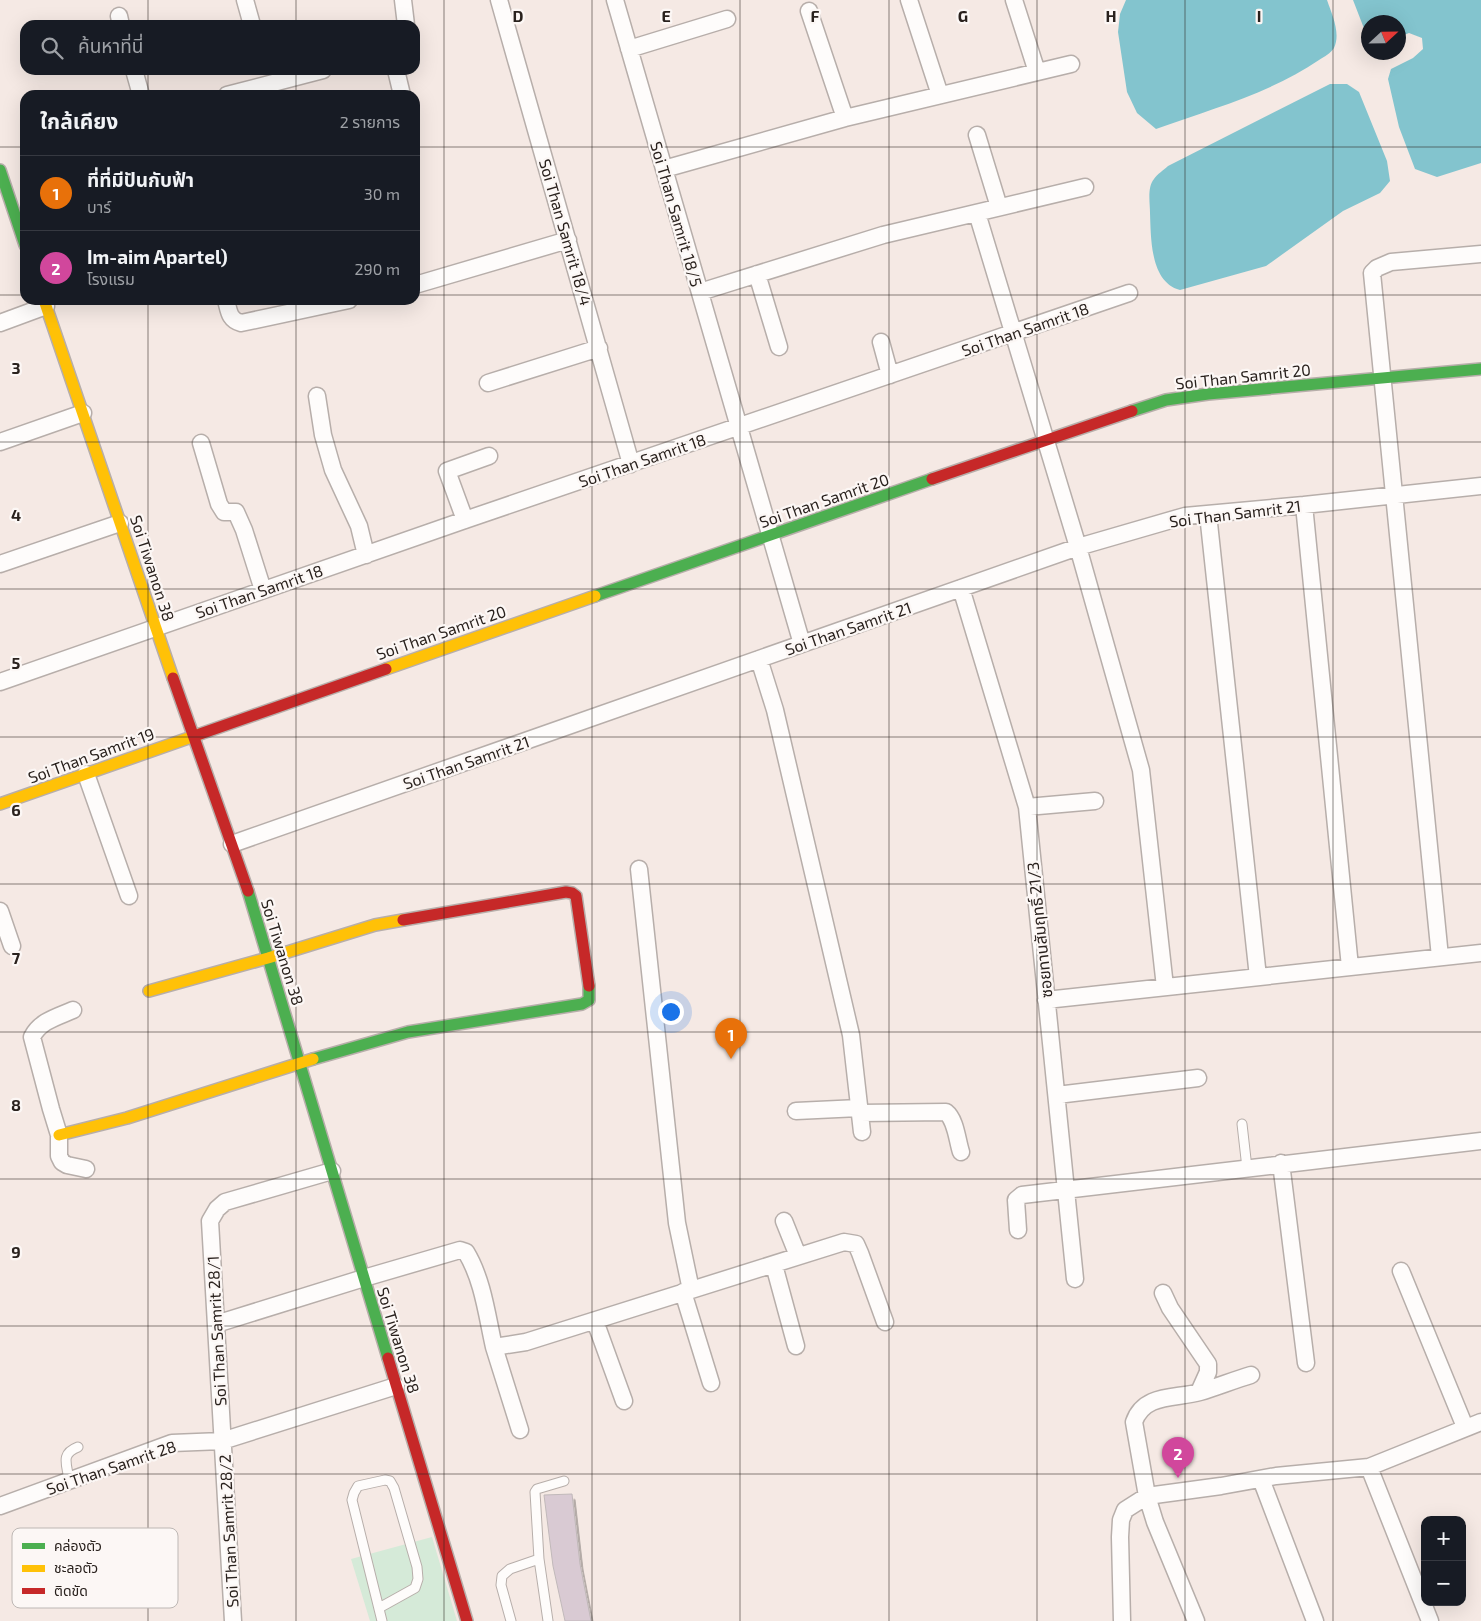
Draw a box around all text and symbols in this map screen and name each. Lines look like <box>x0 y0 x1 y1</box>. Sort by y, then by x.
text: D <box>513 6 524 25</box>
text: E <box>661 6 671 25</box>
text: F <box>811 6 820 25</box>
text: G <box>958 6 968 25</box>
text: H <box>1105 6 1117 25</box>
text: I <box>1257 6 1261 25</box>
north arrow <box>1361 15 1406 60</box>
search box <box>20 20 420 75</box>
icon: search <box>38 34 66 62</box>
text: ค้นหาที่นี่ <box>78 34 143 57</box>
text: ใกล้เคียง <box>40 108 118 133</box>
text: 2 รายการ <box>340 112 400 131</box>
street label: Soi Than Samrit 18/5 <box>647 139 707 289</box>
street label: Soi Than Samrit 18/4 <box>536 157 596 308</box>
text: ที่ที่มีปันกับฟ้า <box>87 168 194 191</box>
text: 1 <box>53 184 59 203</box>
text: 30 m <box>364 184 400 203</box>
text: บาร์ <box>87 197 111 216</box>
text: Im-aim Apartel) <box>87 245 228 268</box>
text: 2 <box>51 259 61 278</box>
text: 290 m <box>355 259 400 278</box>
text: โรงแรม <box>87 269 135 288</box>
street label: Soi Than Samrit 18 <box>959 298 1091 360</box>
text: 3 <box>11 358 21 377</box>
street label: Soi Than Samrit 20 <box>1174 359 1312 393</box>
street label: Soi Than Samrit 18 <box>576 429 708 491</box>
street label: Soi Than Samrit 20 <box>757 469 891 531</box>
street label: Soi Than Samrit 21 <box>1168 495 1302 531</box>
text: 4 <box>11 505 21 524</box>
street label: Soi Tiwanon 38 <box>127 513 179 623</box>
street label: Soi Than Samrit 18 <box>193 560 325 622</box>
street label: Soi Than Samrit 21 <box>782 597 914 659</box>
street label: Soi Than Samrit 20 <box>374 601 508 663</box>
text: 5 <box>12 653 21 672</box>
street label: Soi Than Samrit 19 <box>25 723 157 787</box>
street label: Soi Than Samrit 21 <box>400 731 532 793</box>
text: 6 <box>11 800 21 819</box>
street label: ซอยทานสัมฤทธิ์ 21/3 <box>1022 861 1056 999</box>
street label: Soi Tiwanon 38 <box>258 896 308 1008</box>
text: 7 <box>12 948 21 967</box>
your location <box>658 999 684 1025</box>
pin: 1 <box>715 1018 747 1059</box>
text: 8 <box>11 1095 21 1114</box>
text: 9 <box>11 1242 21 1261</box>
street label: Soi Than Samrit 28/1 <box>203 1255 229 1407</box>
street label: Soi Tiwanon 38 <box>374 1284 424 1396</box>
street label: Soi Than Samrit 28 <box>44 1436 178 1498</box>
pin: 2 <box>1162 1437 1194 1478</box>
street label: Soi Than Samrit 28/2 <box>215 1454 241 1608</box>
map controls <box>1421 1516 1466 1606</box>
button: + <box>1421 1516 1466 1561</box>
legend <box>12 1528 178 1608</box>
text: คล่องตัว <box>54 1537 102 1554</box>
text: ชะลอตัว <box>54 1559 98 1576</box>
button: − <box>1421 1561 1466 1606</box>
text: ติดขัด <box>54 1582 88 1599</box>

